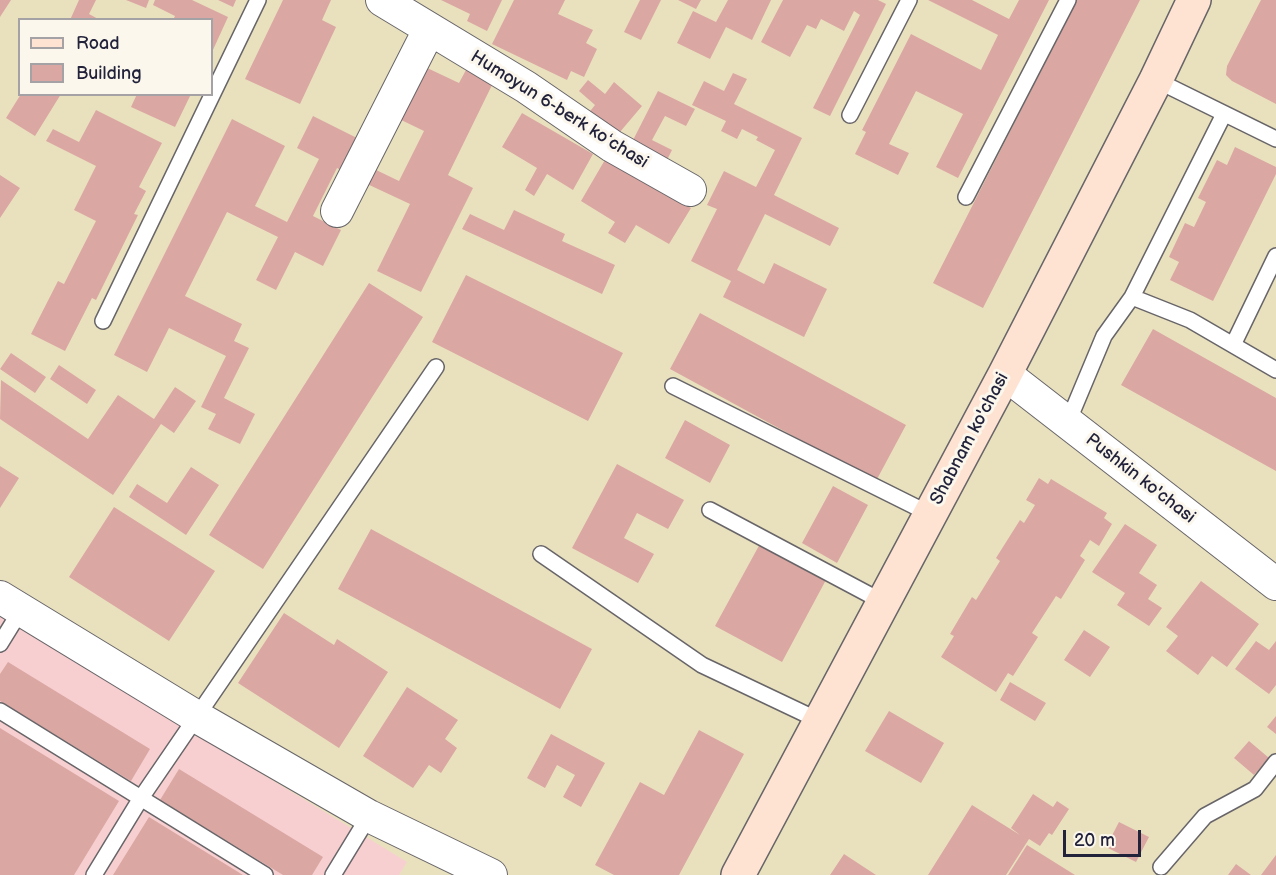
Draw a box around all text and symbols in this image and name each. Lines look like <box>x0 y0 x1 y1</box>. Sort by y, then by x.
legend <box>18 18 213 96</box>
text: Road <box>76 33 120 54</box>
street label: Humoyun 6-berk koʻchasi <box>466 46 652 174</box>
text: Building <box>76 63 142 84</box>
street label: Shabnam ko'chasi <box>926 369 1014 509</box>
street label: Pushkin ko'chasi <box>1081 429 1199 529</box>
scale bar <box>1066 818 1144 856</box>
text: 20 m <box>1074 830 1115 851</box>

